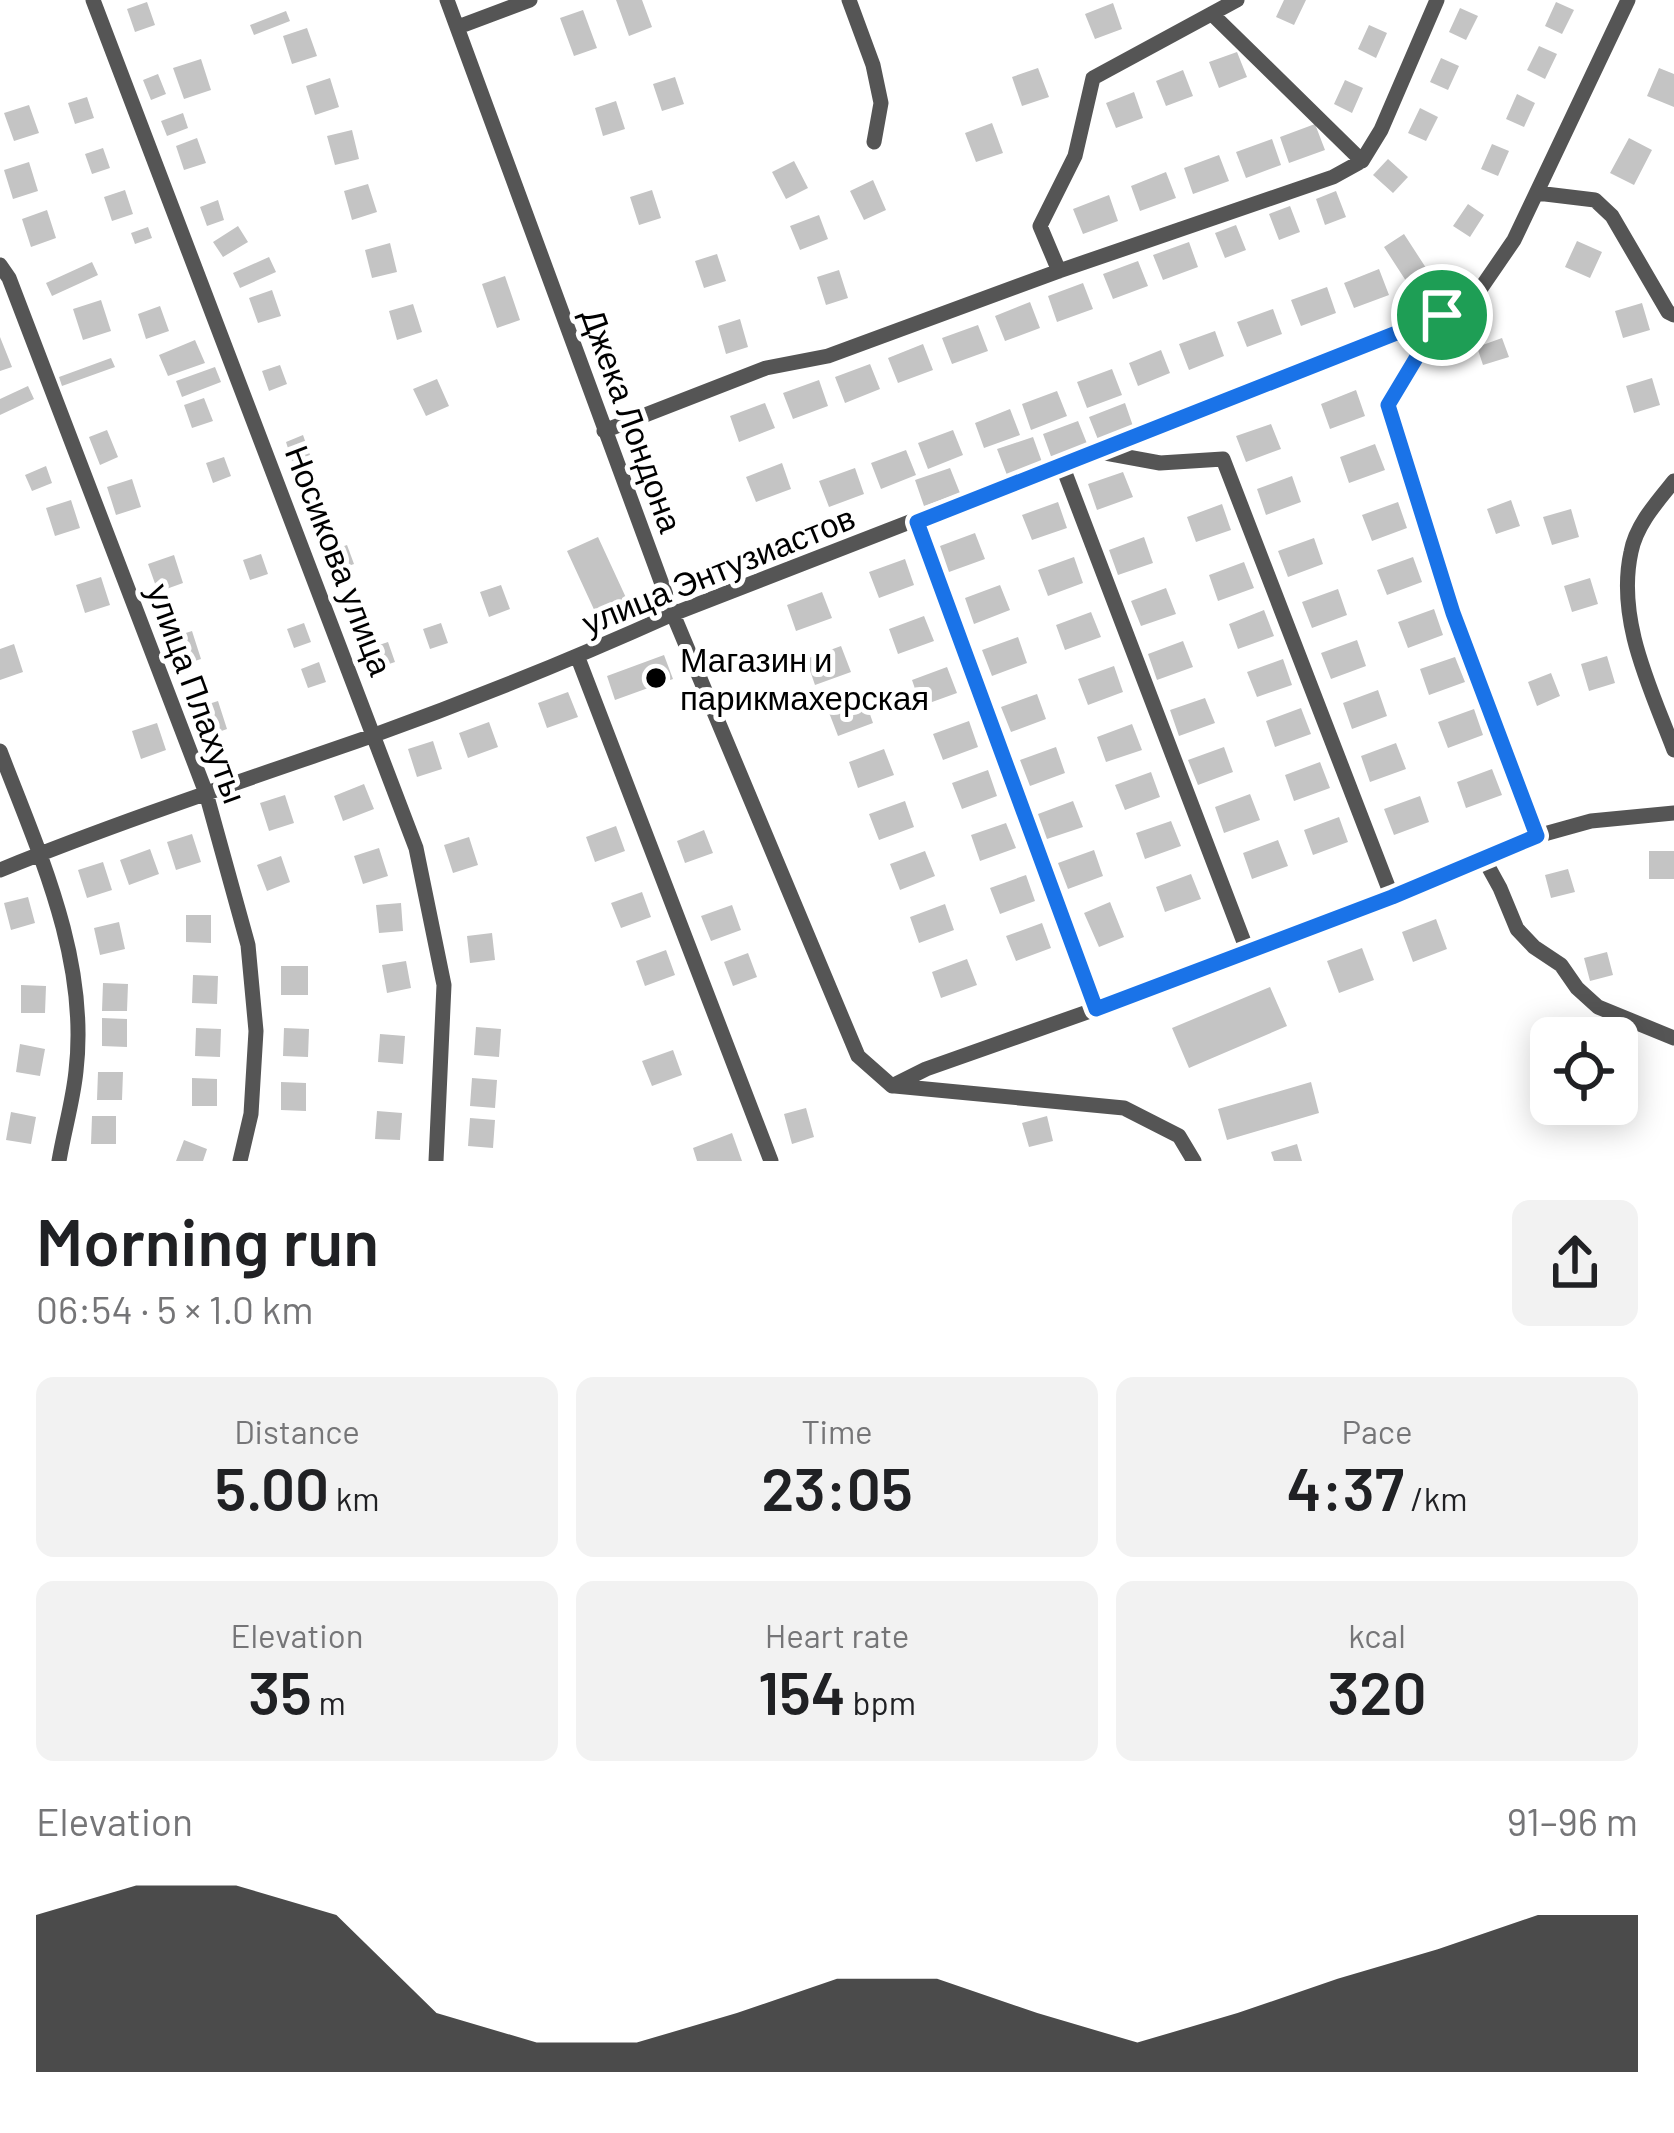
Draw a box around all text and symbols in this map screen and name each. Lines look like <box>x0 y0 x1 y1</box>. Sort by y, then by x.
pin <box>1391 264 1493 366</box>
icon: arrive <box>1409 282 1475 348</box>
street label: Джека Лондона <box>574 303 692 538</box>
street label: Носикова улица <box>278 439 402 681</box>
street label: улица Энтузиастов <box>576 496 860 642</box>
street label: улица Плахуты <box>140 578 256 808</box>
place label: Магазин и парикмахерская <box>680 639 929 717</box>
marker: Магазин и парикмахерская <box>643 665 669 691</box>
map controls <box>1530 1017 1638 1125</box>
button: locate <box>1530 1017 1638 1125</box>
text: Morning run <box>36 1200 379 1279</box>
button: share <box>1512 1200 1638 1326</box>
text: 06:54 · 5 × 1.0 km <box>36 1285 314 1332</box>
text: Distance <box>234 1411 360 1451</box>
text: Time <box>801 1411 873 1451</box>
text: Pace <box>1342 1411 1412 1451</box>
text: 5.00 <box>214 1451 329 1523</box>
text: 23:05 <box>761 1451 913 1523</box>
text: 4:37 <box>1286 1451 1404 1523</box>
text: km <box>329 1478 380 1518</box>
text: /km <box>1404 1478 1468 1518</box>
text: Elevation <box>231 1615 363 1655</box>
text: Heart rate <box>765 1615 909 1655</box>
text: kcal <box>1348 1615 1406 1655</box>
text: 35 <box>248 1655 312 1727</box>
text: 154 <box>758 1655 846 1727</box>
text: 320 <box>1328 1655 1427 1727</box>
text: m <box>312 1682 346 1722</box>
text: bpm <box>846 1682 916 1722</box>
text: Elevation <box>36 1797 193 1844</box>
text: 91–96 m <box>1507 1797 1638 1844</box>

